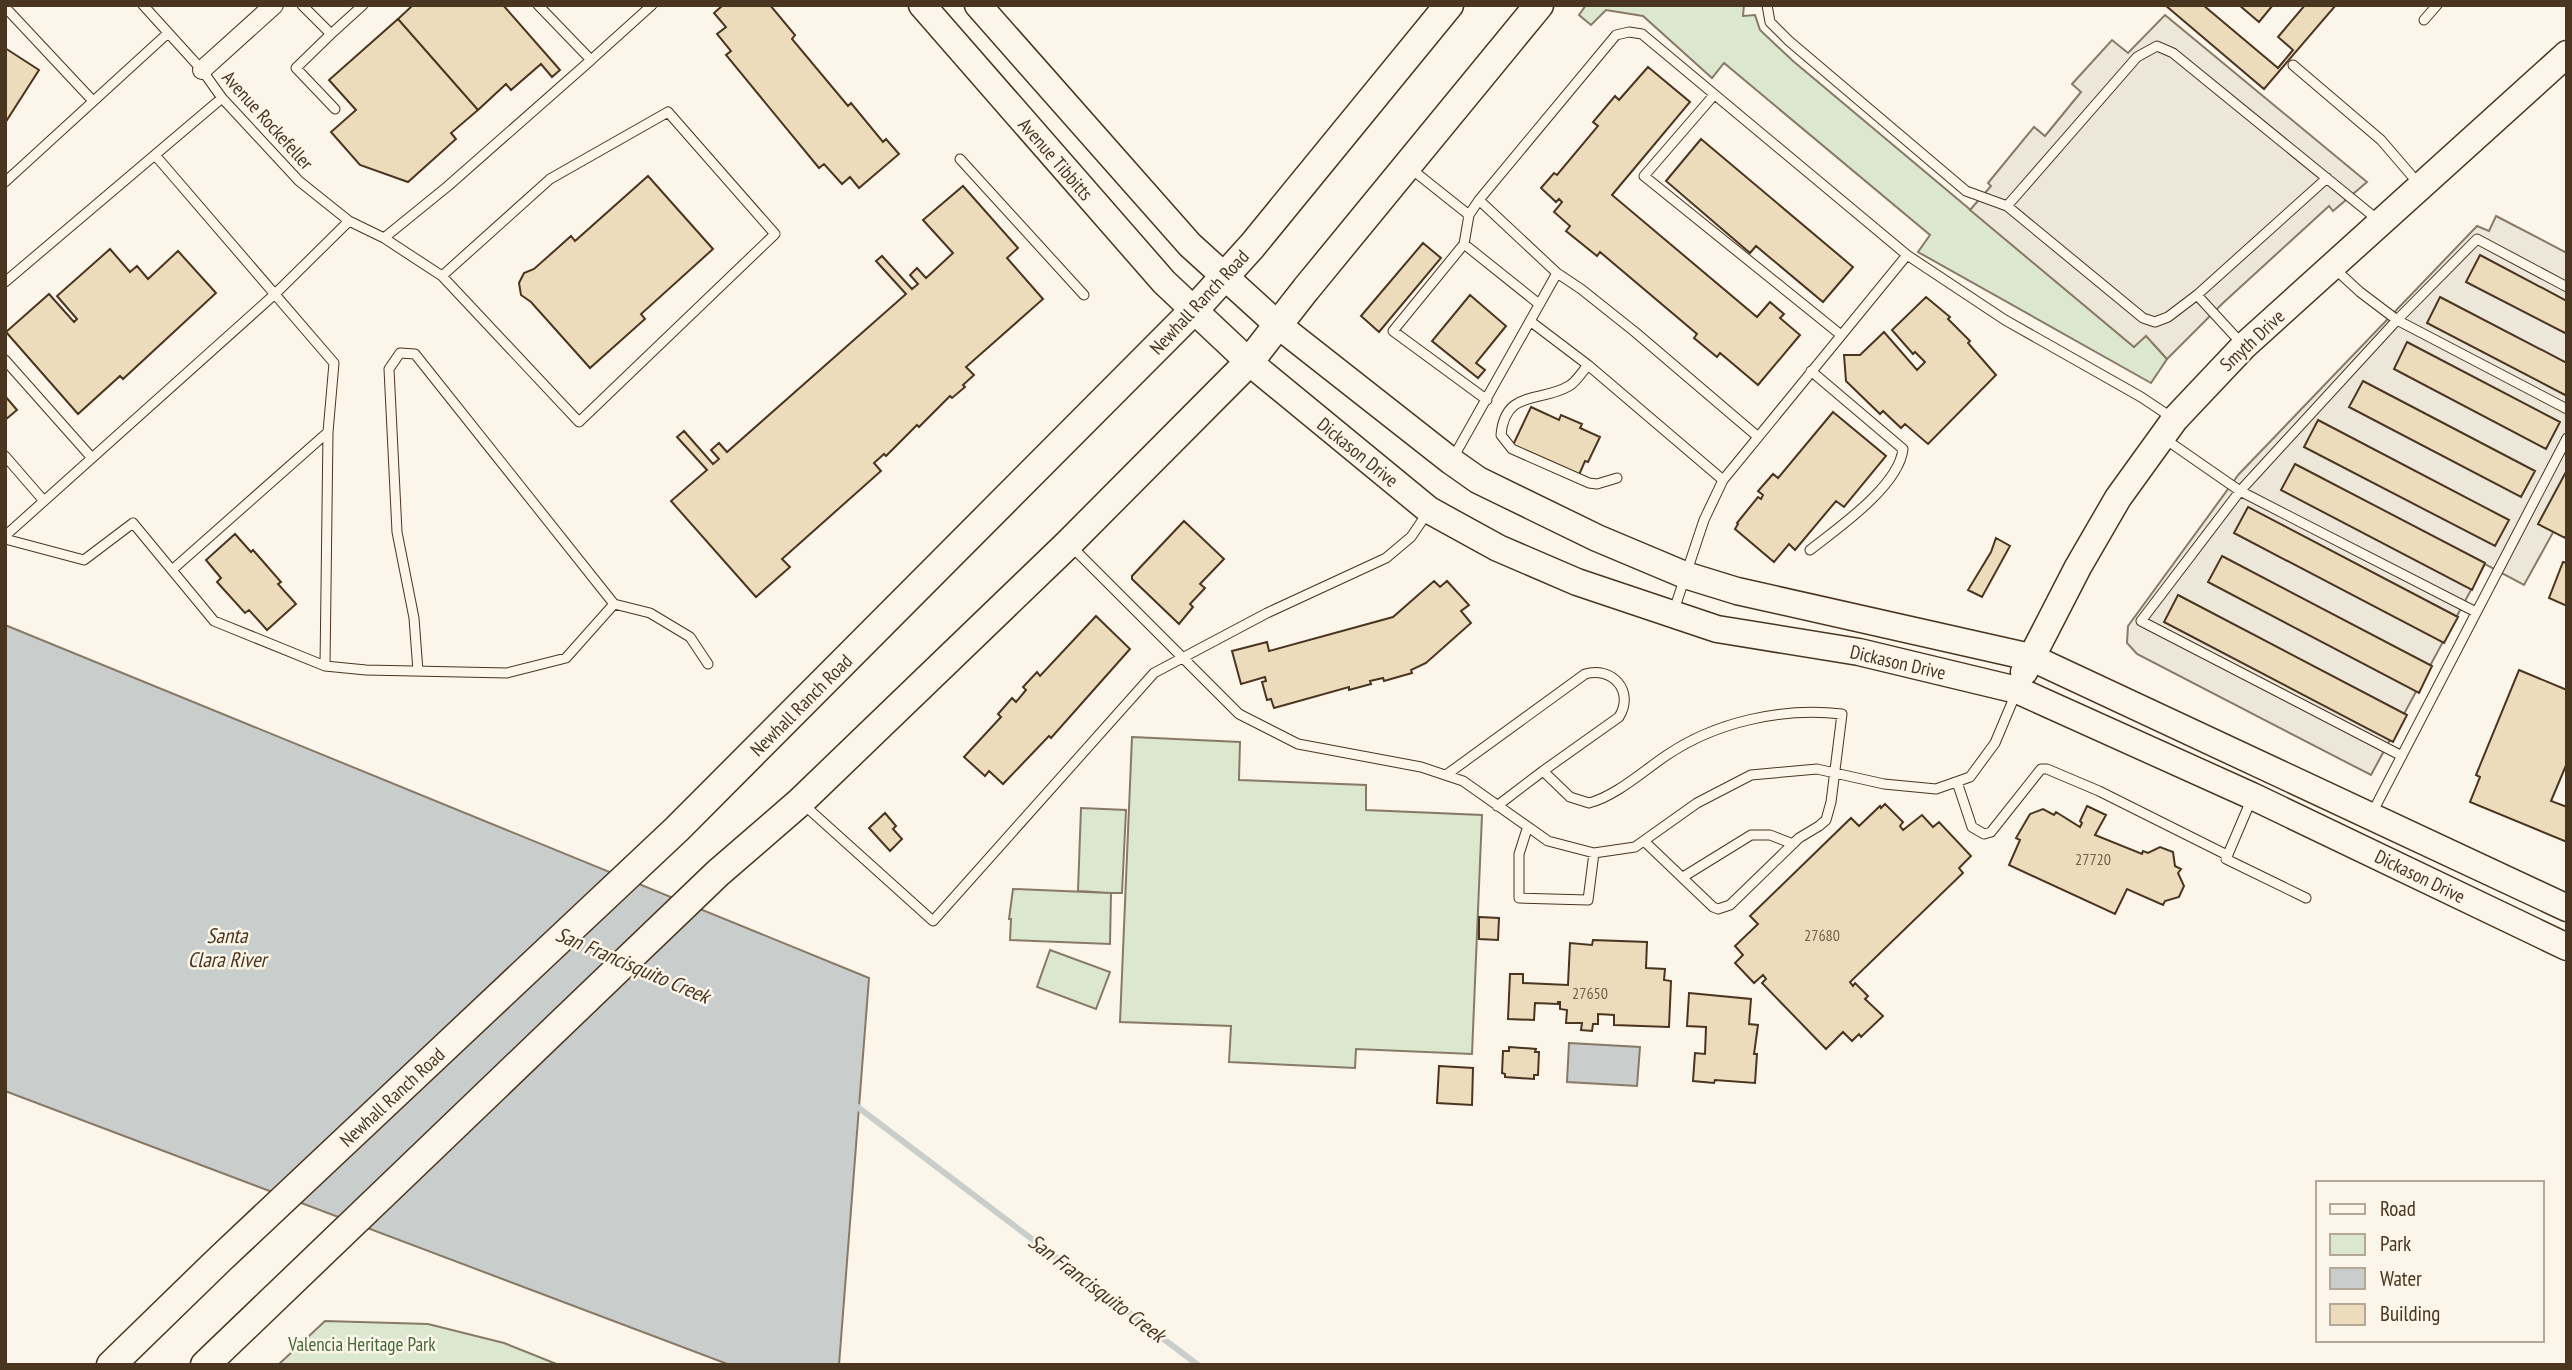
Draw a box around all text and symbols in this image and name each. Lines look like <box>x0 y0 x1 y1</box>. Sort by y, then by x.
street label: Avenue Rockefeller <box>217 66 319 175</box>
street label: Avenue Tibbitts <box>1014 113 1098 205</box>
street label: Newhall Ranch Road <box>1144 245 1254 359</box>
street label: Smyth Drive <box>2215 304 2289 376</box>
street label: Dickason Drive <box>1313 412 1403 492</box>
street label: Dickason Drive <box>1848 639 1948 685</box>
street label: Newhall Ranch Road <box>745 649 857 761</box>
street label: Dickason Drive <box>2371 844 2469 908</box>
house number: 27720 <box>2075 849 2111 869</box>
water label: San Francisquito Creek <box>552 920 717 1011</box>
water label: Santa Clara River <box>188 922 270 973</box>
house number: 27680 <box>1804 925 1840 945</box>
house number: 27650 <box>1572 983 1608 1003</box>
street label: Newhall Ranch Road <box>335 1042 449 1152</box>
legend <box>2316 1181 2544 1342</box>
text: Road <box>2380 1195 2416 1222</box>
water label: San Francisquito Creek <box>1023 1228 1173 1350</box>
text: Park <box>2380 1230 2411 1257</box>
text: Water <box>2380 1265 2422 1292</box>
text: Building <box>2380 1300 2440 1327</box>
park label: Valencia Heritage Park <box>287 1332 436 1356</box>

